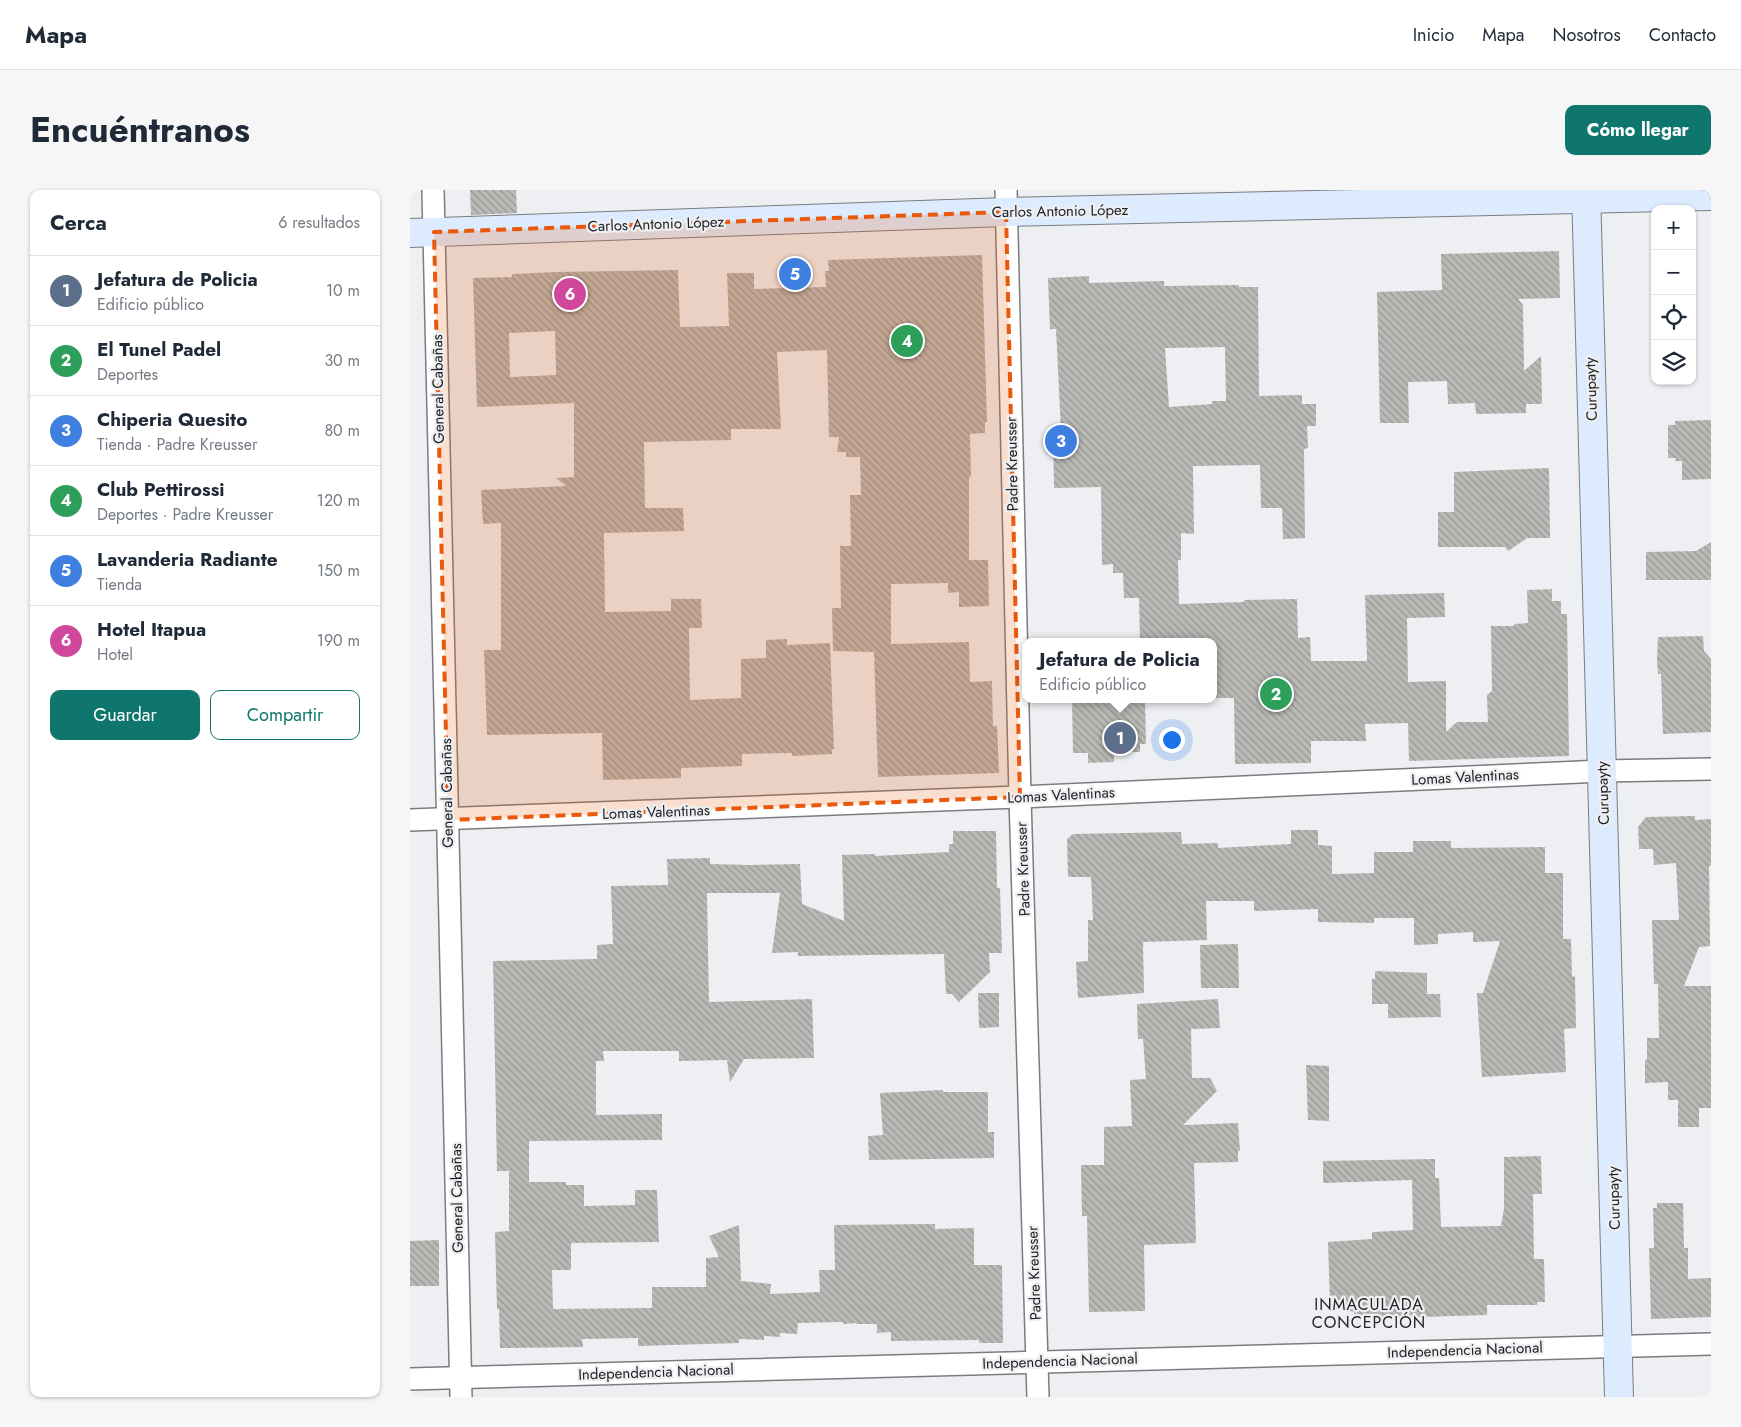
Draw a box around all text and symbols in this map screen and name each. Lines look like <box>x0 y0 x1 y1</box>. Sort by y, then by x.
text: Mapa <box>25 17 87 52</box>
text: Inicio <box>1413 22 1454 48</box>
text: Mapa <box>1482 22 1524 48</box>
text: Nosotros <box>1552 22 1621 48</box>
text: Contacto <box>1649 22 1716 48</box>
text: Encuéntranos <box>30 105 250 155</box>
button: Cómo llegar <box>1565 105 1711 155</box>
street label: Carlos Antonio López <box>991 199 1129 223</box>
map controls <box>1651 205 1696 385</box>
button: + <box>1651 205 1696 250</box>
text: Cerca <box>50 208 107 238</box>
text: 6 resultados <box>278 211 360 234</box>
street label: Carlos Antonio López <box>587 211 725 237</box>
button: − <box>1651 250 1696 295</box>
pin: 5 <box>779 255 811 293</box>
text: Jefatura de Policia <box>97 266 258 293</box>
pin: 6 <box>554 275 586 313</box>
text: 1 <box>62 279 70 302</box>
text: 10 m <box>326 279 360 302</box>
text: Edificio público <box>97 293 204 316</box>
button: locate <box>1651 295 1696 340</box>
pin: 4 <box>891 322 923 360</box>
street label: General Cabañas <box>426 334 450 444</box>
text: El Tunel Padel <box>97 336 221 363</box>
button: layers <box>1651 340 1696 385</box>
text: 2 <box>61 349 71 372</box>
text: 30 m <box>324 349 360 372</box>
street label: Curupayty <box>1579 356 1603 421</box>
text: Deportes <box>97 363 158 386</box>
text: Chiperia Quesito <box>97 406 247 433</box>
street label: Padre Kreusser <box>1000 416 1024 512</box>
text: 3 <box>61 419 71 442</box>
text: 80 m <box>324 419 360 442</box>
pin: 3 <box>1045 422 1077 460</box>
text: Tienda · Padre Kreusser <box>97 433 257 456</box>
text: Club Pettirossi <box>97 476 225 503</box>
text: 4 <box>60 489 72 512</box>
text: 120 m <box>317 489 360 512</box>
text: Deportes · Padre Kreusser <box>97 503 273 526</box>
text: Lavanderia Radiante <box>97 546 278 573</box>
text: 5 <box>61 559 71 582</box>
text: 150 m <box>317 559 360 582</box>
text: Tienda <box>97 573 142 596</box>
text: Hotel Itapua <box>97 616 206 643</box>
text: 6 <box>61 629 71 652</box>
text: 190 m <box>317 629 360 652</box>
popup <box>1022 638 1217 703</box>
text: Hotel <box>97 643 133 666</box>
text: Jefatura de Policia <box>1039 646 1200 673</box>
text: Edificio público <box>1039 673 1146 696</box>
pin: 2 <box>1260 675 1292 713</box>
button: Guardar <box>50 690 200 740</box>
button: Compartir <box>210 690 360 740</box>
pin: 1 <box>1104 719 1136 757</box>
your location <box>1159 727 1185 753</box>
street label: General Cabañas <box>435 738 459 848</box>
street label: Curupayty <box>1591 760 1615 825</box>
street label: Lomas Valentinas <box>1411 763 1519 791</box>
street label: Lomas Valentinas <box>1007 781 1115 809</box>
street label: Lomas Valentinas <box>602 799 710 825</box>
street label: Padre Kreusser <box>1010 820 1036 917</box>
street label: General Cabañas <box>445 1143 469 1253</box>
street label: Curupayty <box>1602 1165 1626 1230</box>
street label: Padre Kreusser <box>1021 1224 1047 1321</box>
district label: INMACULADA CONCEPCIÓN <box>1312 1293 1426 1334</box>
street label: Independencia Nacional <box>1387 1336 1543 1364</box>
street label: Independencia Nacional <box>982 1347 1138 1375</box>
street label: Independencia Nacional <box>578 1358 734 1386</box>

